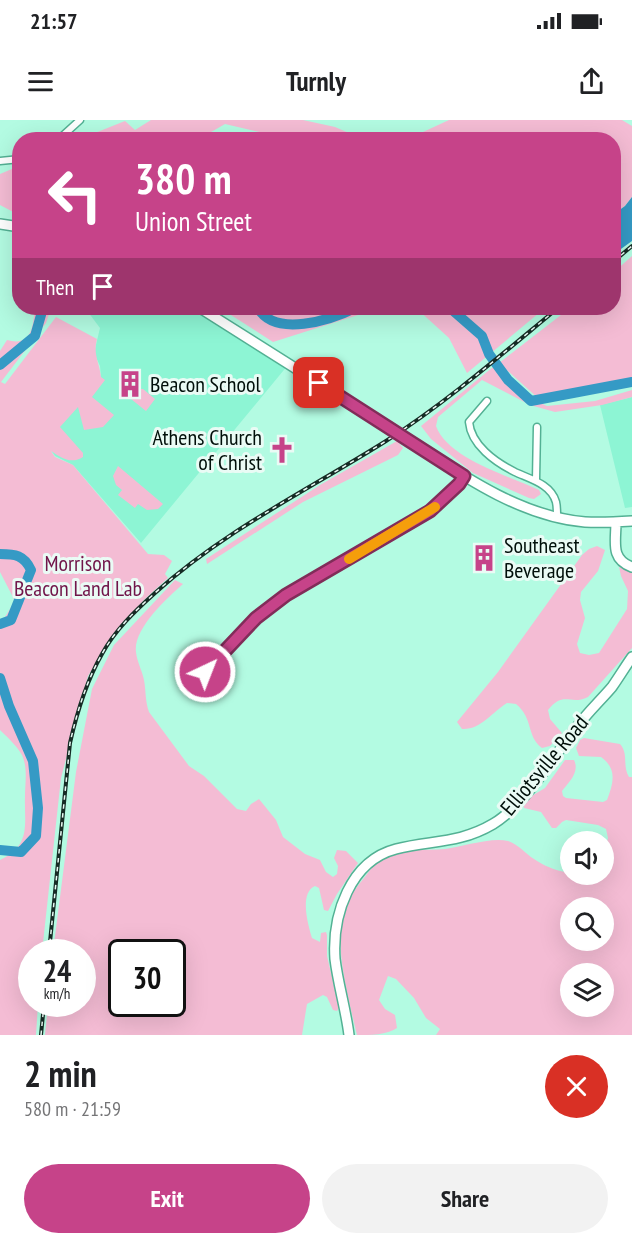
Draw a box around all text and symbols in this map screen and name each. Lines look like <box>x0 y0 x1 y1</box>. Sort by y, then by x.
text: 21:57 <box>30 7 78 35</box>
text: Turnly <box>286 64 346 98</box>
icon: menu <box>24 65 57 98</box>
icon: share <box>575 65 608 98</box>
text: 380 m <box>135 151 232 206</box>
icon: left <box>36 156 114 234</box>
text: Union Street <box>135 204 252 238</box>
icon: arrive <box>86 270 119 303</box>
text: Then <box>36 273 74 301</box>
pin <box>293 357 344 408</box>
icon: arrive <box>302 366 335 399</box>
building icon: Beacon School <box>115 369 145 399</box>
place label: Beacon School <box>150 370 261 398</box>
place label: Athens Church of Christ <box>152 423 262 476</box>
church icon: Athens Church of Christ <box>267 435 297 465</box>
place label: Southeast Beverage <box>504 531 580 584</box>
building icon: Southeast Beverage <box>469 543 499 573</box>
park label: Morrison Beacon Land Lab <box>14 549 142 602</box>
position arrow <box>173 640 237 704</box>
street label: Elliotsville Road <box>494 709 594 821</box>
map controls <box>560 831 614 1017</box>
button: sound <box>560 831 614 885</box>
button: search <box>560 897 614 951</box>
speed limit sign: 30 <box>108 939 186 1017</box>
text: 24 <box>43 951 71 990</box>
button: layers <box>560 963 614 1017</box>
text: km/h <box>44 984 70 1003</box>
text: 2 min <box>24 1050 97 1097</box>
button: close <box>545 1055 608 1118</box>
text: 580 m · 21:59 <box>24 1096 121 1122</box>
button: Exit <box>24 1164 310 1233</box>
button: Share <box>322 1164 608 1233</box>

